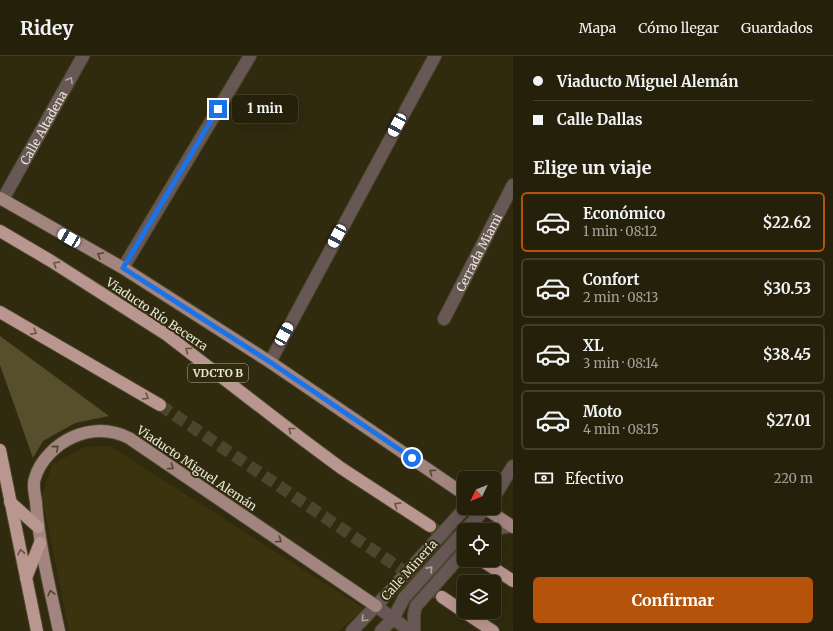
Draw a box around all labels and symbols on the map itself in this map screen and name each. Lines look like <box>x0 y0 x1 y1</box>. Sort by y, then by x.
one-way arrow <box>65 77 72 84</box>
street label: Calle Altadena <box>16 87 70 167</box>
callout: 1 min <box>232 95 298 123</box>
route end <box>209 100 227 118</box>
car <box>386 112 408 138</box>
street label: Cerrada Miami <box>452 211 505 294</box>
car <box>326 223 348 249</box>
car <box>56 227 82 249</box>
one-way arrow <box>97 253 104 260</box>
one-way arrow <box>53 261 60 269</box>
street label: Viaducto Río Becerra <box>102 274 211 354</box>
car <box>273 321 295 347</box>
one-way arrow <box>30 327 37 334</box>
one-way arrow <box>186 348 193 355</box>
road number: VDCTO B <box>188 364 248 382</box>
one-way arrow <box>142 392 149 399</box>
street label: Viaducto Miguel Alemán <box>133 422 260 514</box>
one-way arrow <box>288 428 295 435</box>
one-way arrow <box>52 446 59 453</box>
route start <box>403 449 421 467</box>
one-way arrow <box>167 462 174 469</box>
one-way arrow <box>429 469 436 477</box>
north arrow <box>457 471 501 515</box>
one-way arrow <box>394 502 401 510</box>
one-way arrow <box>275 535 282 543</box>
street label: Calle Minería <box>378 536 441 604</box>
one-way arrow <box>17 548 25 555</box>
one-way arrow <box>426 566 433 573</box>
one-way arrow <box>48 590 56 596</box>
one-way arrow <box>361 614 369 622</box>

